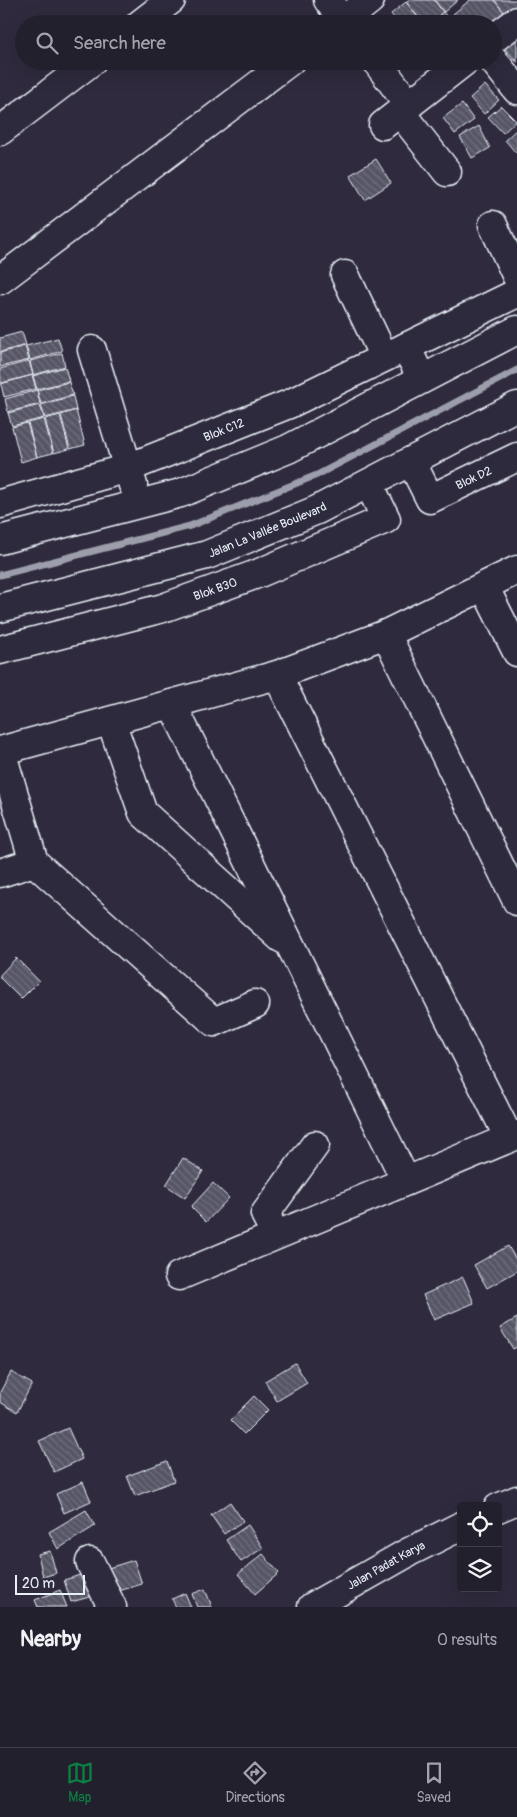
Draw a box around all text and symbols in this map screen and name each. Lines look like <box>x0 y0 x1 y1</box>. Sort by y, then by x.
search box <box>15 15 502 70</box>
icon: search <box>33 29 61 57</box>
text: Search here <box>73 31 166 55</box>
street label: Blok C12 <box>201 415 247 445</box>
street label: Blok D2 <box>454 463 495 493</box>
street label: Jalan La Vallée Boulevard <box>206 499 329 562</box>
street label: Blok B30 <box>192 575 239 604</box>
map controls <box>457 1502 502 1592</box>
button: locate <box>457 1502 502 1547</box>
street label: Jalan Padat Karya <box>345 1538 428 1593</box>
button: layers <box>457 1547 502 1592</box>
scale bar <box>15 1572 85 1595</box>
text: 20 m <box>22 1575 55 1592</box>
text: Nearby <box>20 1626 81 1653</box>
text: 0 results <box>437 1630 497 1650</box>
tab: Map <box>66 1759 94 1806</box>
tab: Directions <box>225 1759 285 1806</box>
tab: Saved <box>416 1759 451 1806</box>

